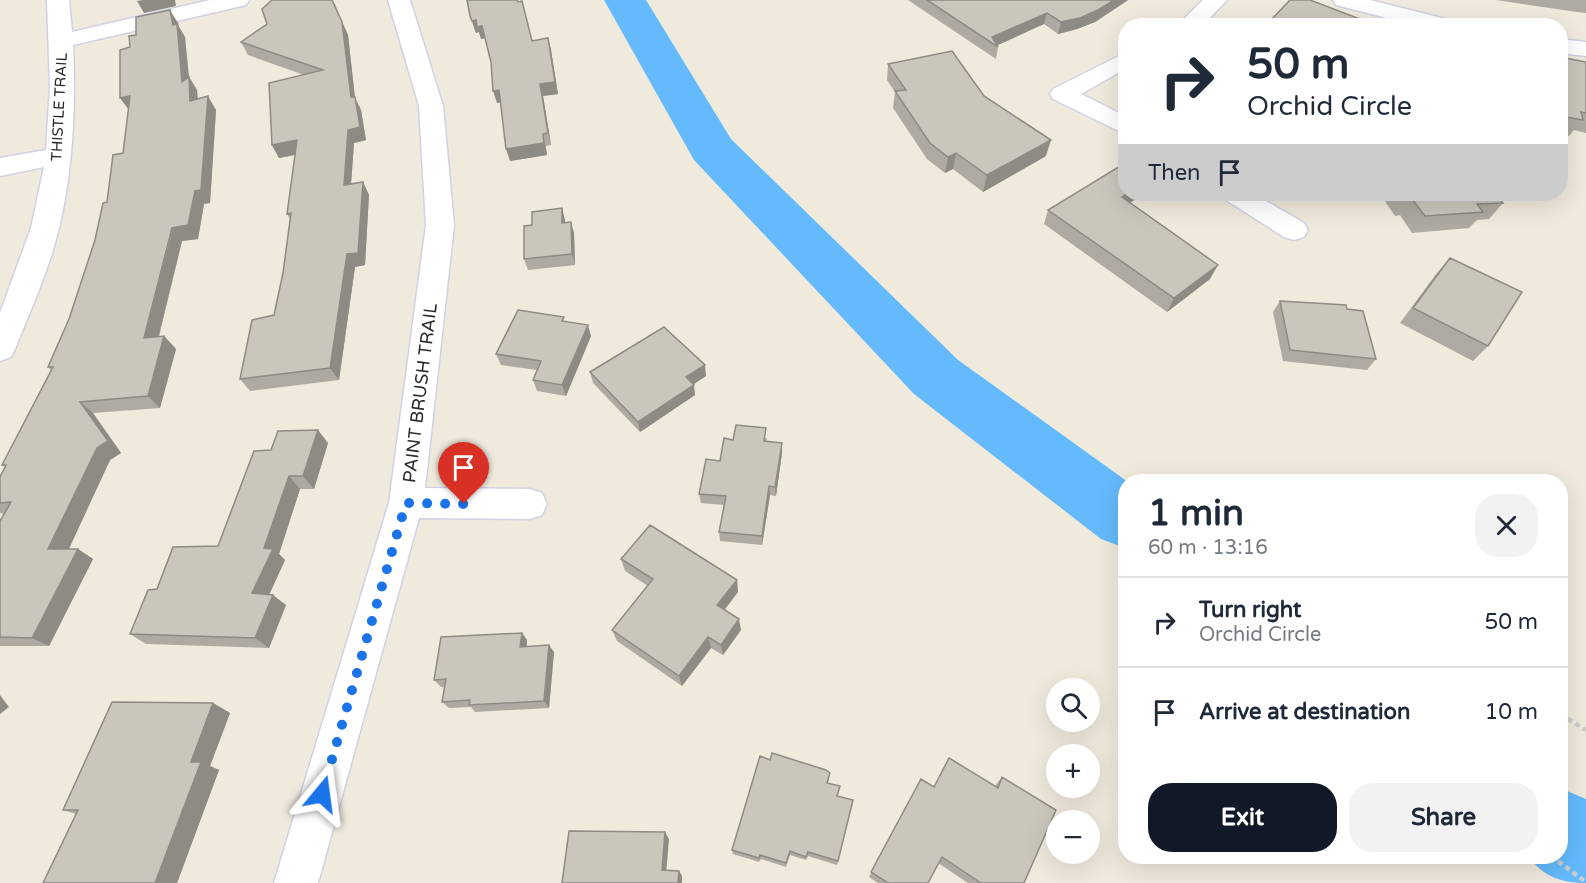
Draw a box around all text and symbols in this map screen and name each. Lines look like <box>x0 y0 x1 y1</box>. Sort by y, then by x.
text: 50 m <box>1247 39 1349 90</box>
icon: right <box>1148 42 1226 120</box>
street label: THISTLE TRAIL <box>47 52 71 162</box>
text: Orchid Circle <box>1247 90 1412 123</box>
icon: arrive <box>1213 156 1246 189</box>
text: Then <box>1148 160 1201 186</box>
street label: PAINT BRUSH TRAIL <box>398 301 442 484</box>
pin <box>438 442 489 504</box>
icon: arrive <box>447 451 480 484</box>
text: 1 min <box>1148 492 1244 535</box>
button: close <box>1475 494 1538 557</box>
text: 60 m · 13:16 <box>1148 536 1268 560</box>
text: Turn right <box>1199 597 1301 623</box>
icon: right <box>1148 606 1181 639</box>
text: 50 m <box>1484 609 1538 635</box>
text: Orchid Circle <box>1199 623 1321 647</box>
map controls <box>1046 678 1100 864</box>
button: search <box>1046 678 1100 732</box>
icon: arrive <box>1148 696 1181 729</box>
text: Arrive at destination <box>1199 699 1410 725</box>
text: 10 m <box>1484 699 1538 725</box>
button: + <box>1046 744 1100 798</box>
position arrow <box>290 762 354 826</box>
button: Exit <box>1148 783 1337 852</box>
button: Share <box>1349 783 1538 852</box>
button: − <box>1046 810 1100 864</box>

